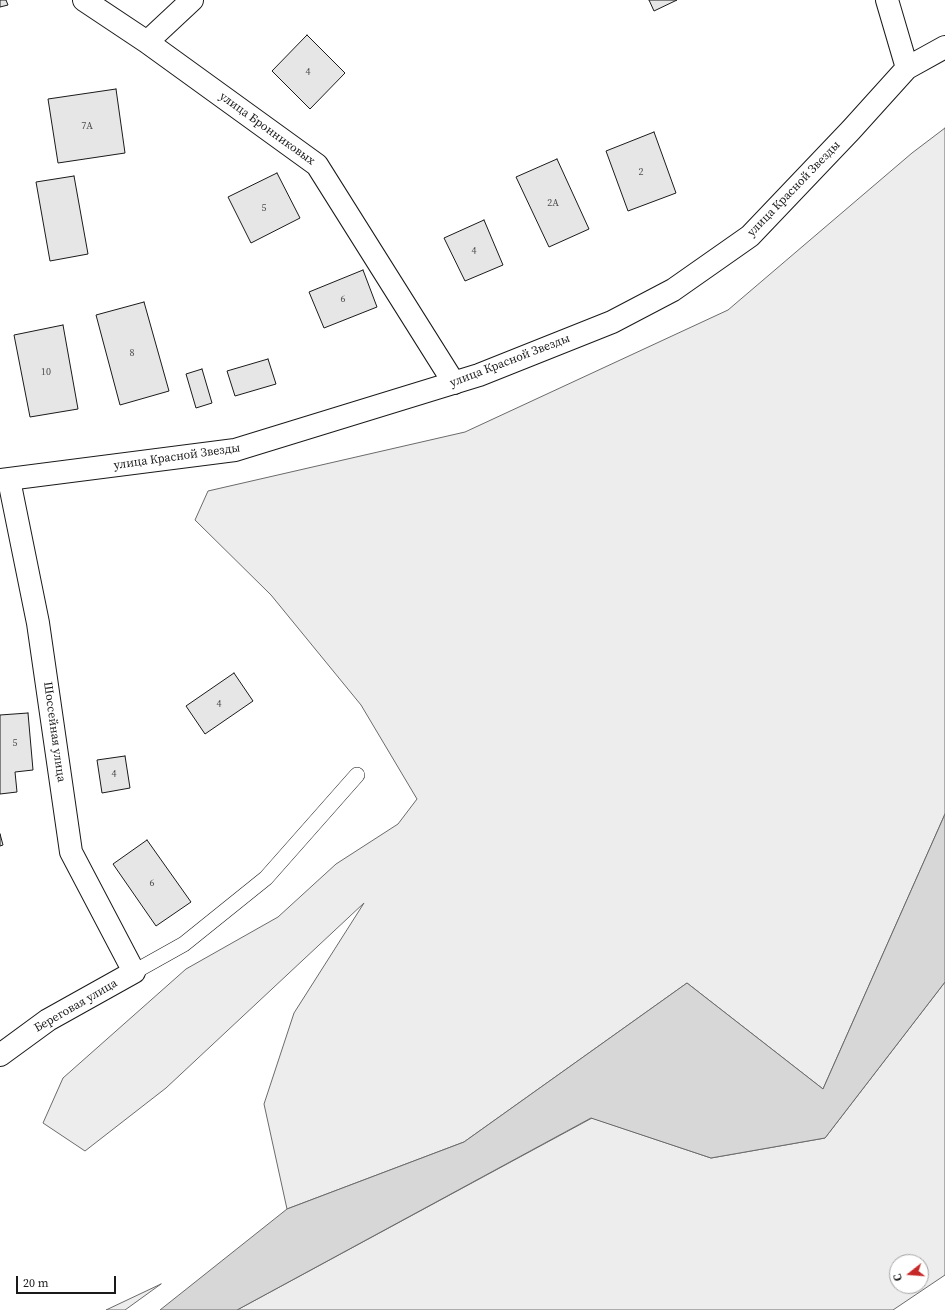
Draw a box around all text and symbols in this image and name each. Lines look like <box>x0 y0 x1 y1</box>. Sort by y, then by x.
house number: 4 <box>306 66 310 78</box>
street label: улица Бронниковых <box>216 89 318 169</box>
house number: 7А <box>81 120 93 132</box>
street label: улица Красной Звезды <box>745 138 843 240</box>
house number: 2 <box>639 166 643 178</box>
house number: 2А <box>547 197 559 209</box>
house number: 5 <box>262 202 266 214</box>
house number: 4 <box>472 245 476 257</box>
house number: 6 <box>341 293 345 305</box>
street label: улица Красной Звезды <box>448 331 572 391</box>
house number: 8 <box>130 347 134 359</box>
house number: 10 <box>41 366 51 378</box>
street label: улица Красной Звезды <box>113 441 241 473</box>
street label: Шоссейная улица <box>40 681 68 783</box>
house number: 4 <box>217 698 221 710</box>
house number: 5 <box>13 737 17 749</box>
house number: 4 <box>112 768 116 780</box>
house number: 6 <box>150 877 154 889</box>
street label: Береговая улица <box>32 976 120 1036</box>
north arrow <box>889 1254 929 1294</box>
scale bar <box>18 1268 118 1294</box>
text: С <box>890 1272 906 1283</box>
text: 20 m <box>23 1275 49 1291</box>

